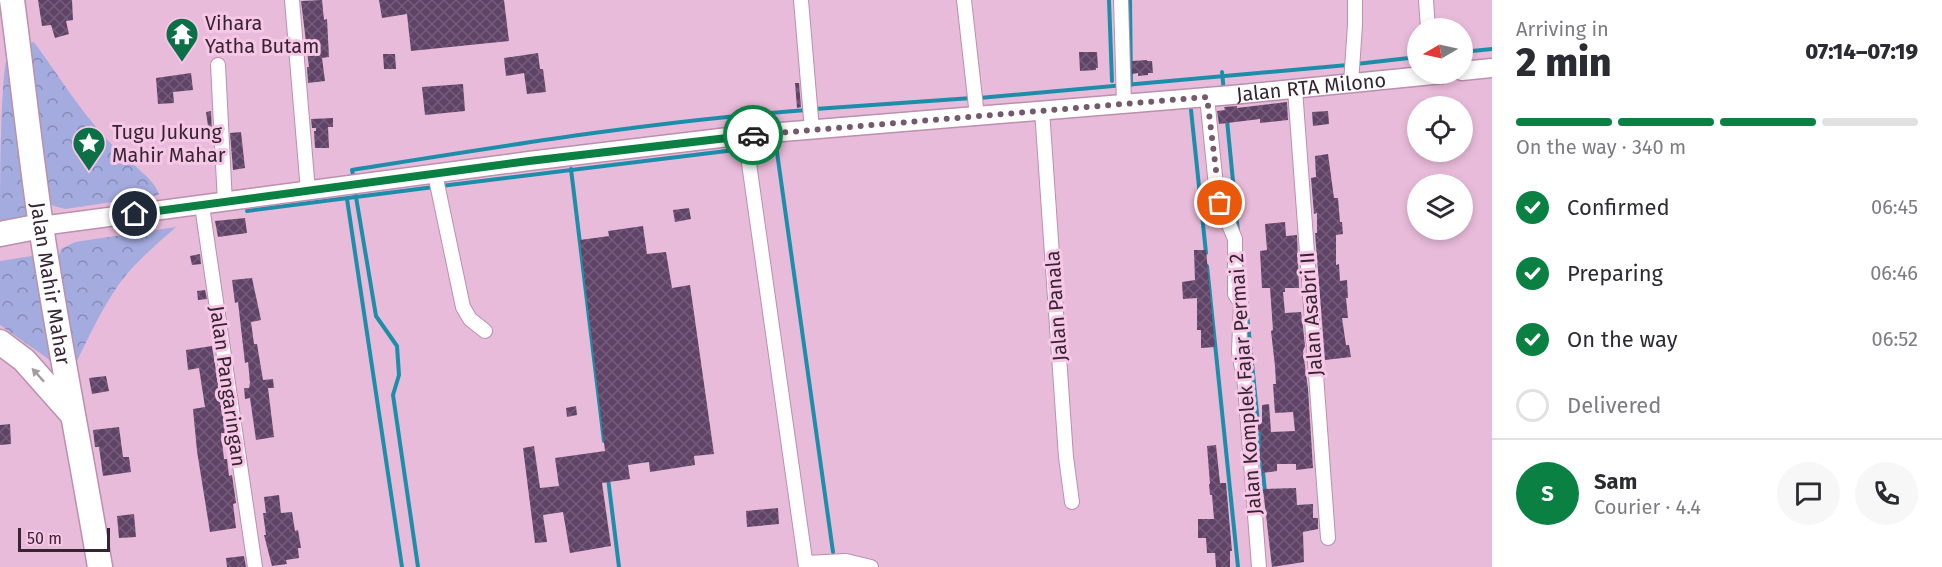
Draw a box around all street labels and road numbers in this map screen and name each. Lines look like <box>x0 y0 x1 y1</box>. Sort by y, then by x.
street label: Jalan RTA Milono <box>1235 68 1387 107</box>
street label: Jalan Mahir Mahar <box>26 201 76 367</box>
street label: Jalan Panala <box>1040 250 1072 362</box>
street label: Jalan Asabri II <box>1295 251 1327 377</box>
street label: Jalan Komplek Fajar Permai 2 <box>1224 252 1266 516</box>
street label: Jalan Pangaringan <box>205 304 251 468</box>

